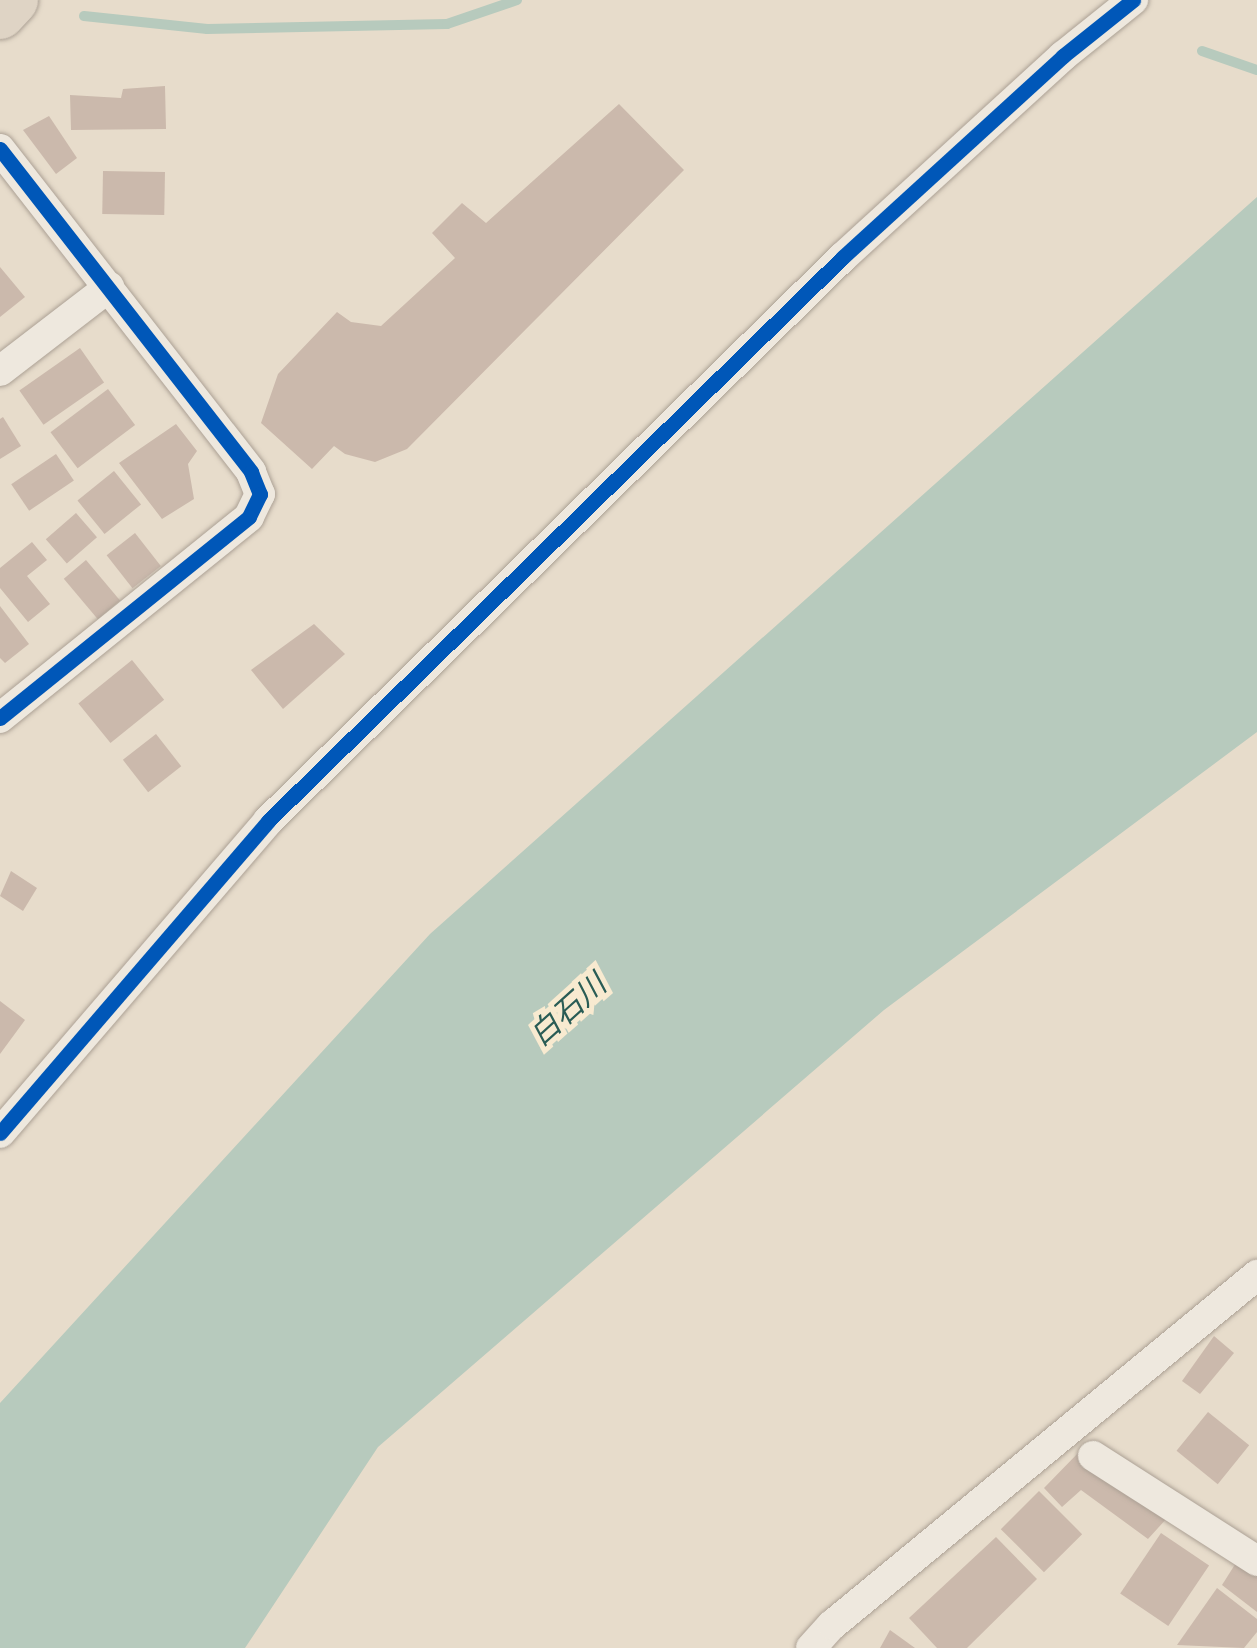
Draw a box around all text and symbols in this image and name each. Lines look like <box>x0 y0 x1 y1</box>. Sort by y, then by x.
water label: 白石川 <box>521 965 611 1051</box>

